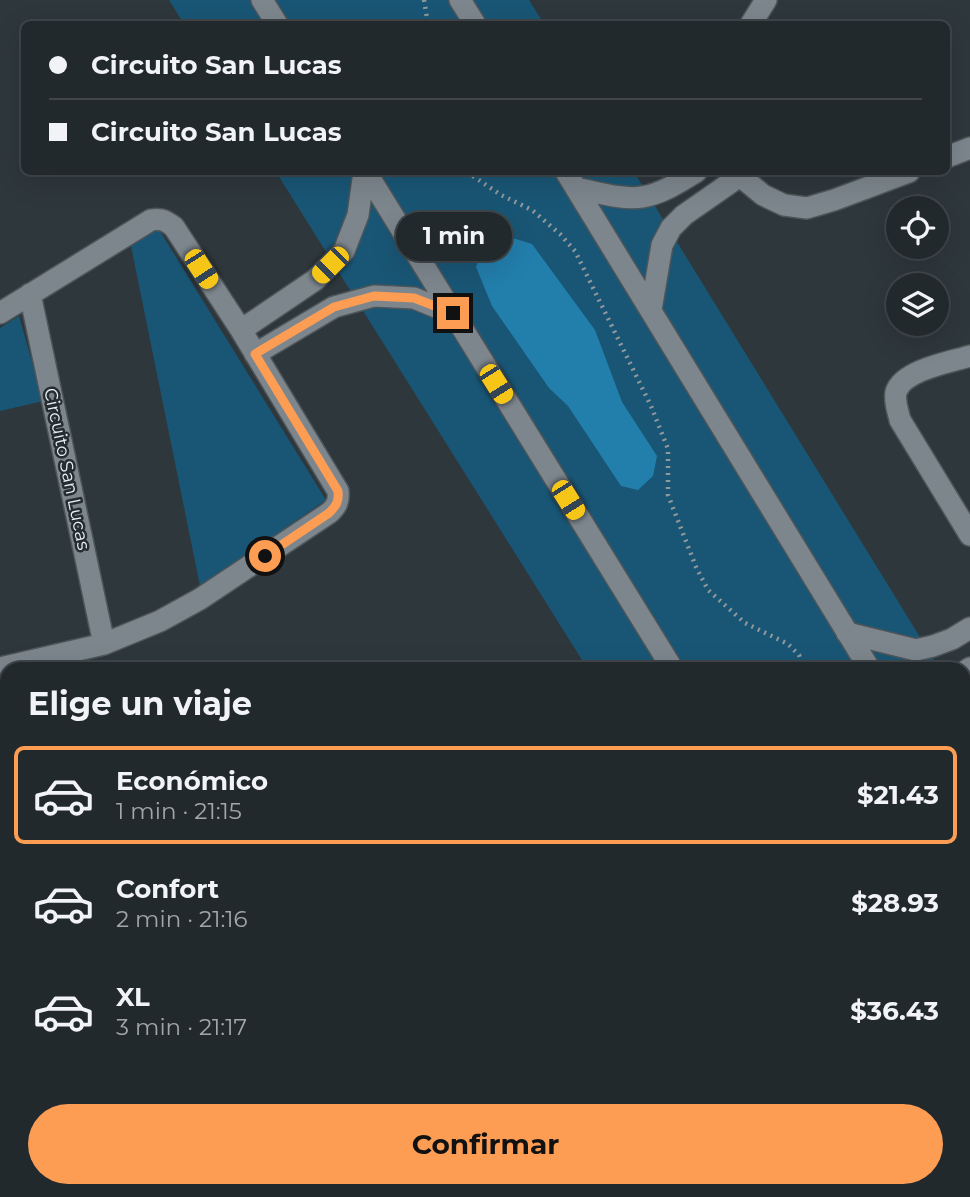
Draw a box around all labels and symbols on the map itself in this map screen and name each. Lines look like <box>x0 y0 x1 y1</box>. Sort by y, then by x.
callout: 1 min <box>395 212 511 260</box>
car <box>308 243 353 287</box>
car <box>181 246 222 292</box>
route end <box>437 297 469 329</box>
car <box>476 361 517 407</box>
street label: Circuito San Lucas <box>39 386 95 552</box>
car <box>548 477 589 523</box>
route start <box>249 540 281 572</box>

